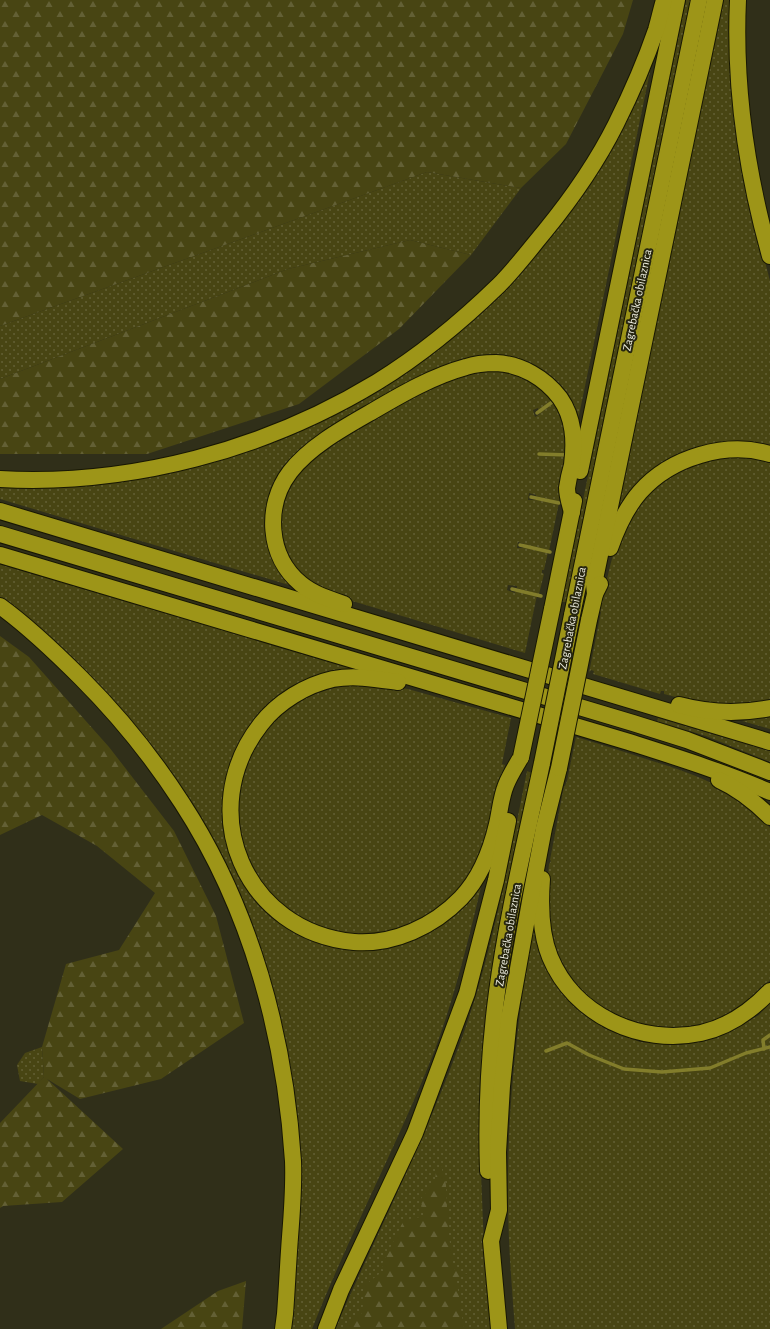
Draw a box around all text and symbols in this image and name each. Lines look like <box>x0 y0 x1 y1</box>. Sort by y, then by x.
street label: Zagrebačka obilaznica <box>620 248 654 352</box>
street label: Zagrebačka obilaznica <box>556 565 588 670</box>
street label: Zagrebačka obilaznica <box>493 882 523 987</box>

